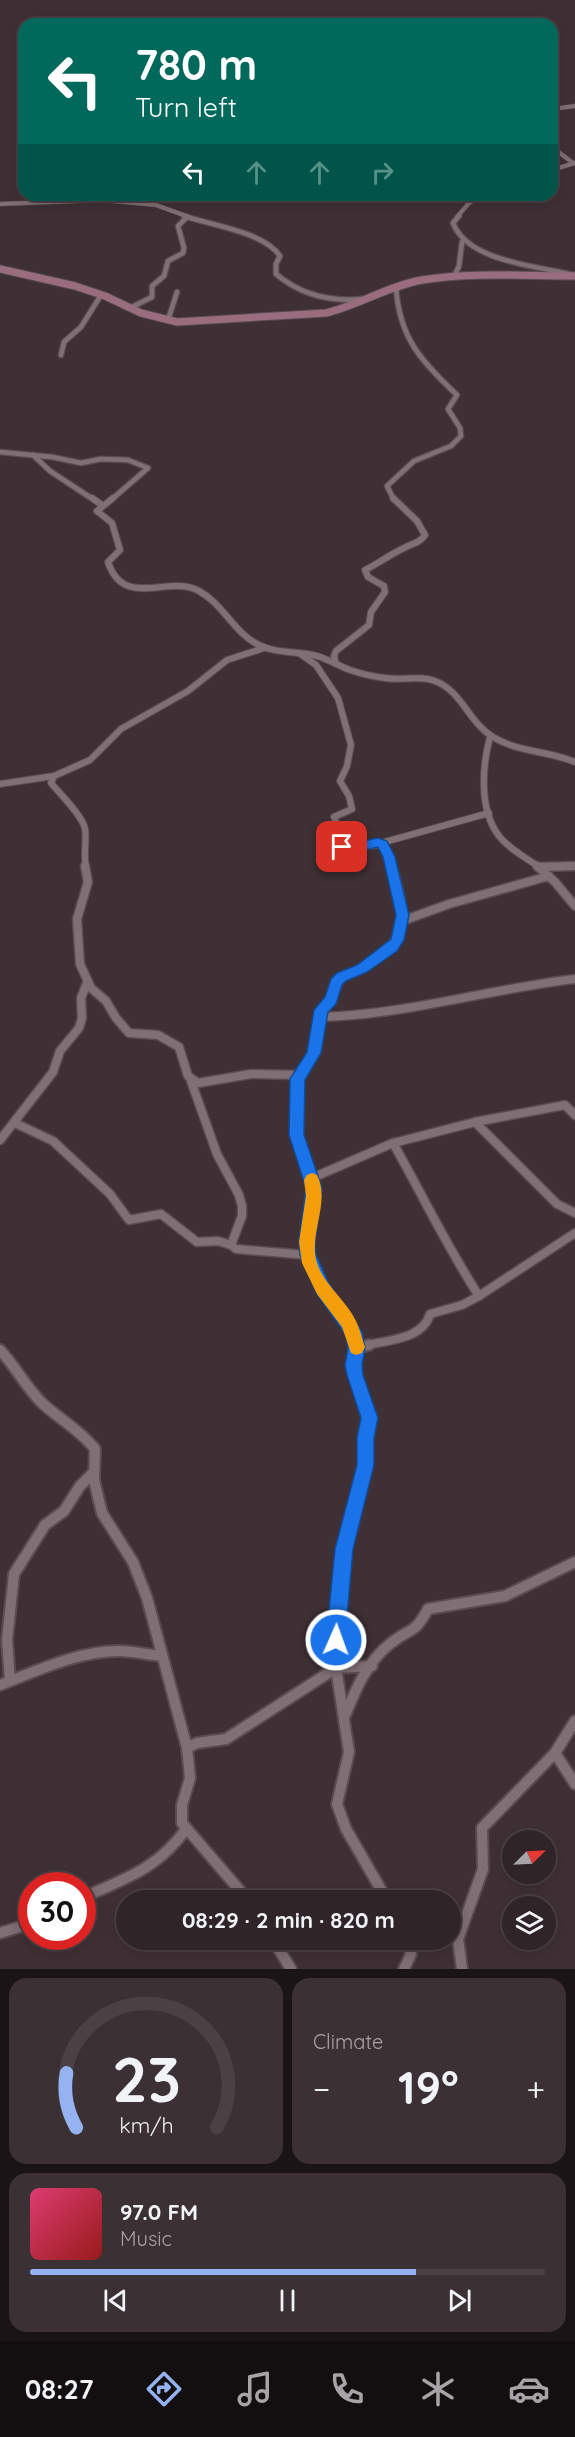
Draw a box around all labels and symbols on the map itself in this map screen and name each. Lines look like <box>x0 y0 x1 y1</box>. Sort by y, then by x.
pin <box>316 821 367 872</box>
position arrow <box>304 1608 368 1672</box>
north arrow <box>502 1830 556 1884</box>
speed limit sign: 30 <box>18 1872 96 1950</box>

